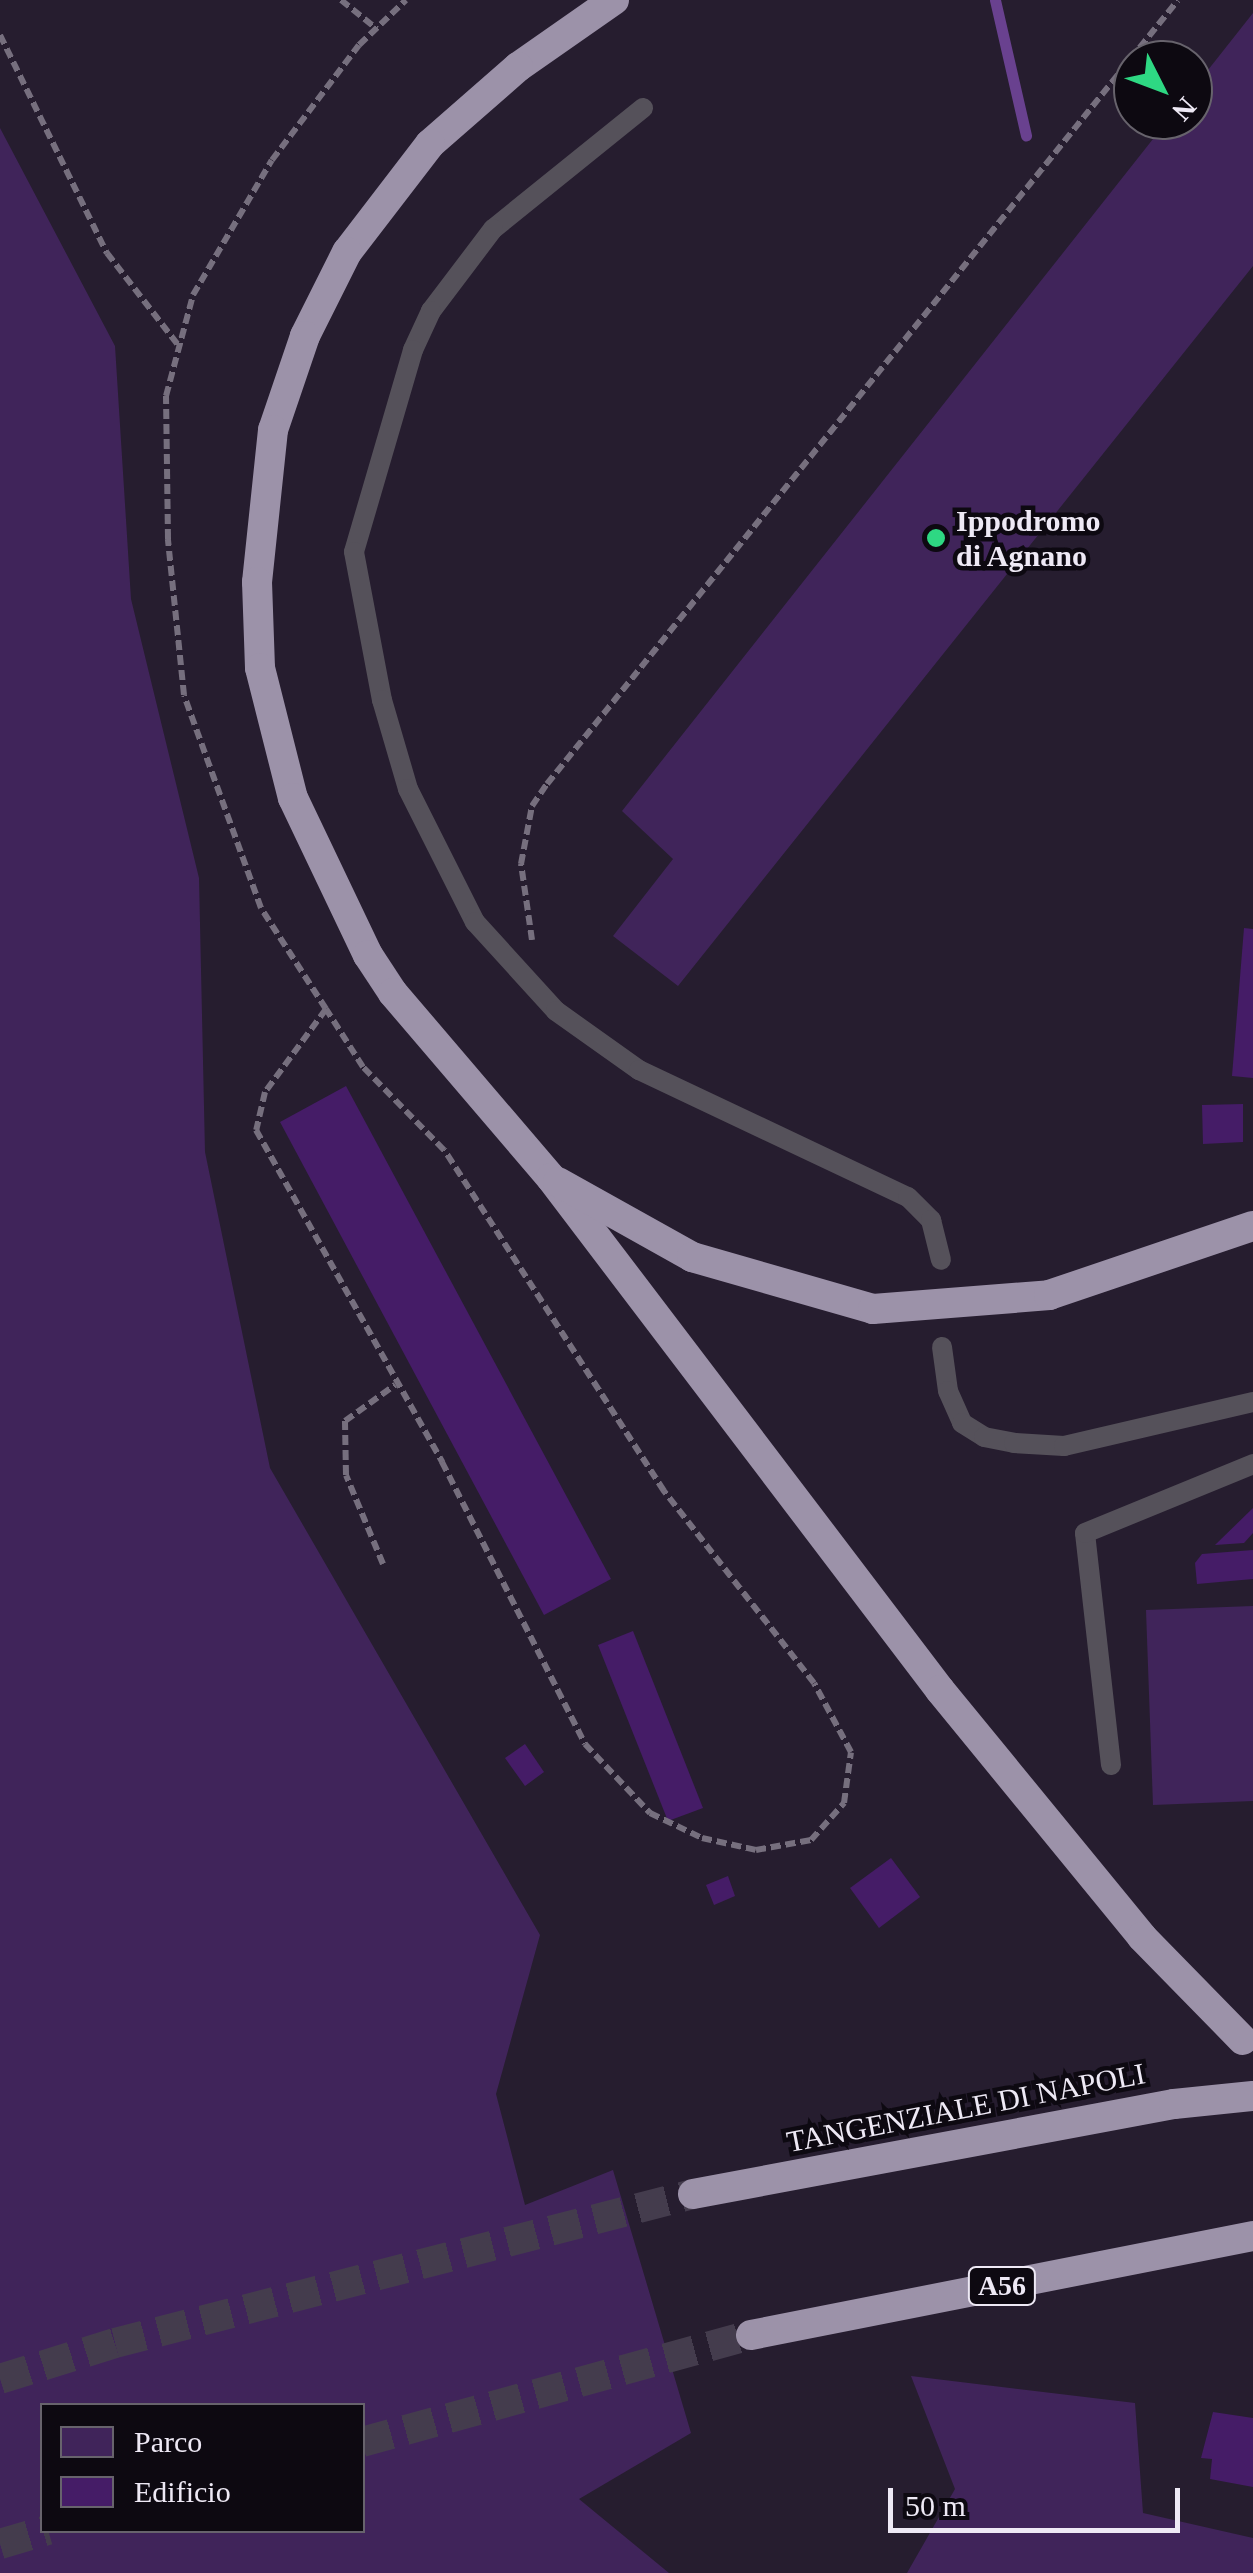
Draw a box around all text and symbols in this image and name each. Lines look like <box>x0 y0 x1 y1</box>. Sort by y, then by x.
north arrow <box>1113 40 1213 140</box>
text: N <box>1166 91 1202 127</box>
place label: Ippodromo di Agnano <box>956 503 1100 574</box>
marker: Ippodromo di Agnano <box>925 527 947 549</box>
street label: TANGENZIALE DI NAPOLI <box>784 2056 1148 2160</box>
road number: A56 <box>967 2263 1037 2309</box>
legend <box>40 2403 365 2533</box>
text: Parco <box>134 2425 202 2458</box>
scale bar <box>893 2468 1186 2530</box>
text: Edificio <box>134 2475 231 2508</box>
text: 50 m <box>905 2489 966 2522</box>

